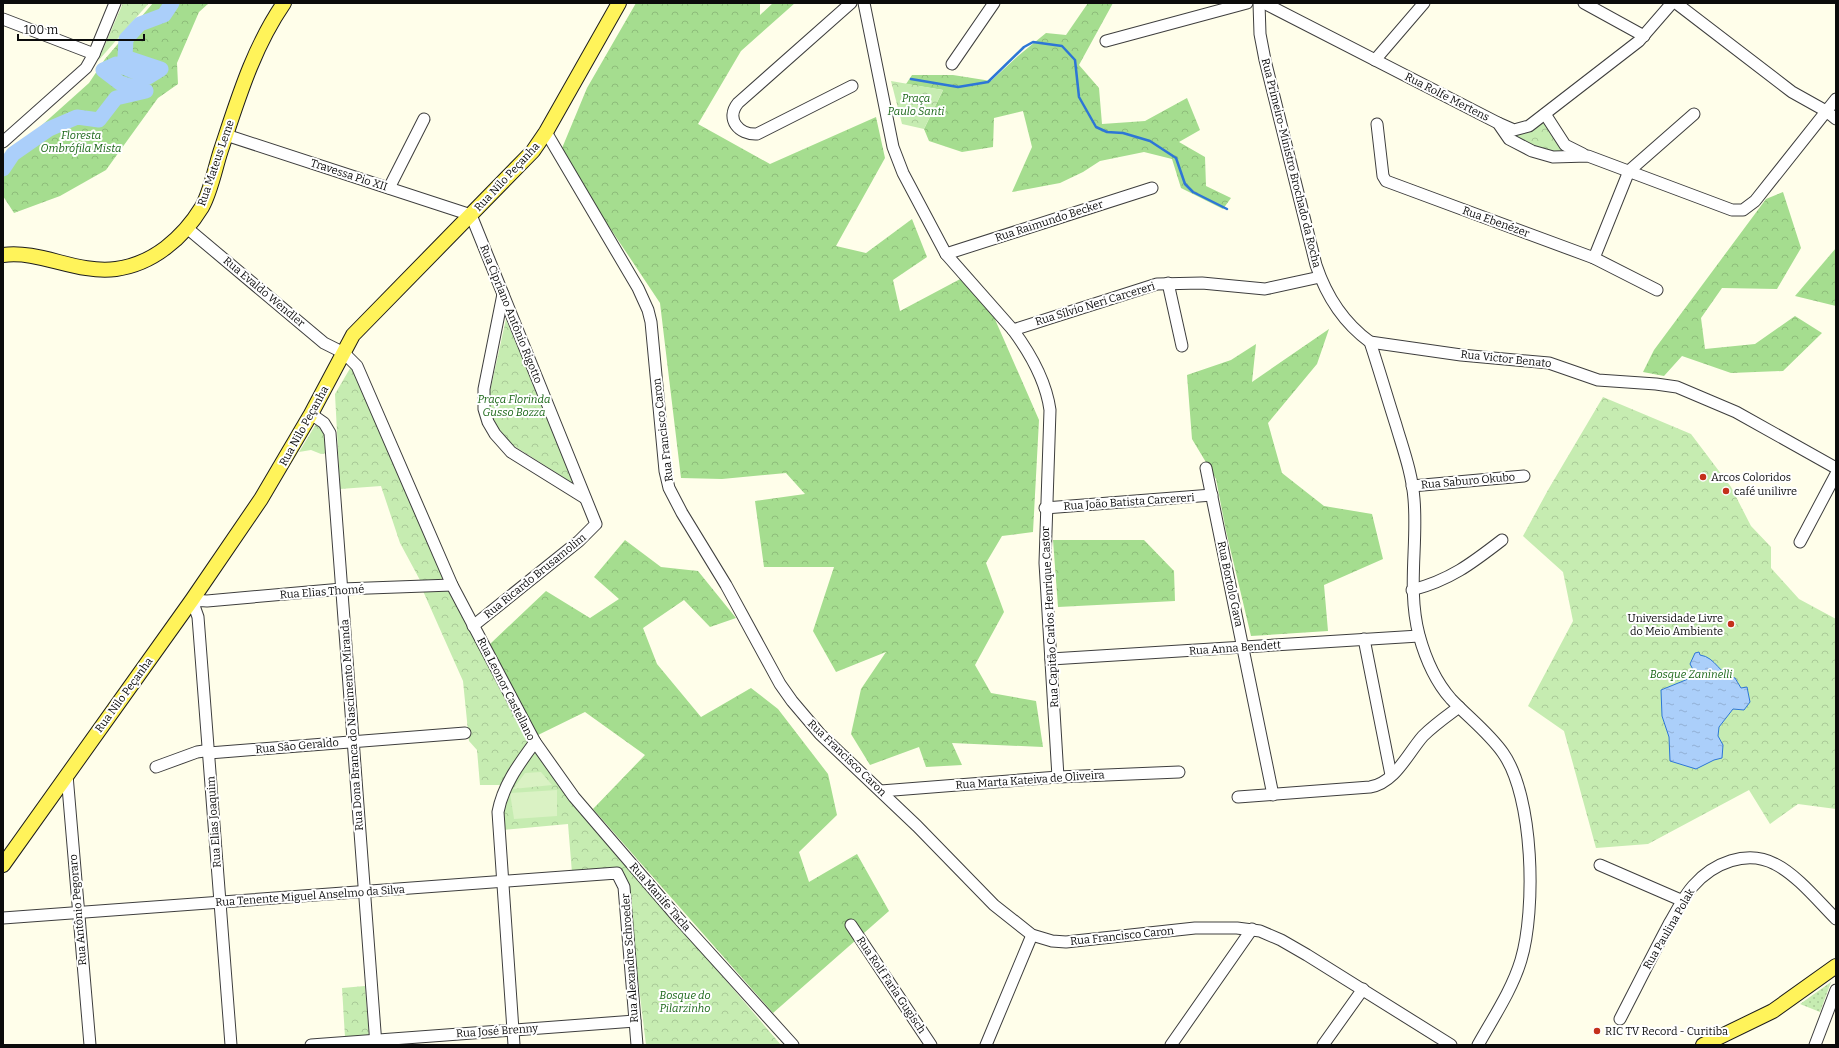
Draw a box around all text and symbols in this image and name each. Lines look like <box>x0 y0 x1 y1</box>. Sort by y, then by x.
scale bar <box>18 16 144 42</box>
text: 100 m <box>24 23 59 37</box>
street label: Rua Primeiro-Ministro Brochado da Rocha <box>1259 57 1323 269</box>
street label: Rua Rolfe Mertens <box>1403 70 1491 124</box>
park label: Praça Paulo Santi <box>888 92 944 118</box>
street label: Rua Mateus Leme <box>195 118 237 208</box>
park label: Floresta Ombrófila Mista <box>41 129 121 155</box>
street label: Rua Nilo Peçanha <box>472 140 542 214</box>
street label: Travessa Pio XII <box>309 156 389 194</box>
street label: Rua Raimundo Becker <box>993 197 1105 245</box>
street label: Rua Ebenézer <box>1461 204 1531 240</box>
street label: Rua Cipriano Antônio Rigotto <box>477 243 545 385</box>
street label: Rua Evaldo Wendler <box>221 254 307 330</box>
street label: Rua Sílvio Neri Carcereri <box>1034 279 1157 328</box>
street label: Rua Victor Benato <box>1460 348 1552 370</box>
street label: Rua Francisco Caron <box>650 377 676 483</box>
street label: Rua Nilo Peçanha <box>277 384 331 468</box>
park label: Praça Florinda Gusso Bozza <box>478 393 550 419</box>
street label: Rua Saburo Okubo <box>1420 470 1516 492</box>
place label: Arcos Coloridos <box>1711 471 1791 484</box>
marker: Arcos Coloridos <box>1698 472 1708 482</box>
place label: café unilivre <box>1734 485 1797 498</box>
marker: café unilivre <box>1721 486 1731 496</box>
street label: Rua João Batista Carcereri <box>1063 491 1196 513</box>
street label: Rua Capitão Carlos Henrique Castor <box>1039 526 1061 708</box>
street label: Rua Ricardo Brusamolim <box>482 531 589 621</box>
street label: Rua Bortolo Gava <box>1215 540 1245 628</box>
street label: Rua Elias Thomé <box>279 583 365 601</box>
place label: Universidade Livre do Meio Ambiente <box>1627 612 1723 638</box>
street label: Rua Dona Branca do Nascimento Miranda <box>338 619 366 831</box>
marker: Universidade Livre do Meio Ambiente <box>1726 619 1736 629</box>
street label: Rua Leonor Castellano <box>474 635 538 743</box>
street label: Rua Anna Bendett <box>1189 638 1281 658</box>
street label: Rua Nilo Peçanha <box>92 655 156 735</box>
park label: Bosque Zaninelli <box>1650 668 1732 681</box>
street label: Rua Francisco Caron <box>805 717 889 799</box>
street label: Rua São Geraldo <box>255 736 339 756</box>
street label: Rua Marta Kateiva de Oliveira <box>955 768 1105 792</box>
street label: Rua Elias Joaquim <box>204 775 224 868</box>
street label: Rua Antônio Pegoraro <box>67 854 89 966</box>
street label: Rua Manife Tacla <box>627 860 693 934</box>
street label: Rua Tenente Miguel Anselmo da Silva <box>215 883 405 909</box>
street label: Rua Paulina Polak <box>1641 886 1698 972</box>
street label: Rua Alexandre Schroeder <box>619 893 641 1023</box>
street label: Rua Francisco Caron <box>1069 924 1175 948</box>
street label: Rua Rolf Faria Gugisch <box>854 934 928 1036</box>
park label: Bosque do Pilarzinho <box>659 989 711 1015</box>
street label: Rua José Brenny <box>455 1022 539 1040</box>
place label: RIC TV Record - Curitiba <box>1605 1025 1728 1038</box>
marker: RIC TV Record - Curitiba <box>1592 1026 1602 1036</box>

